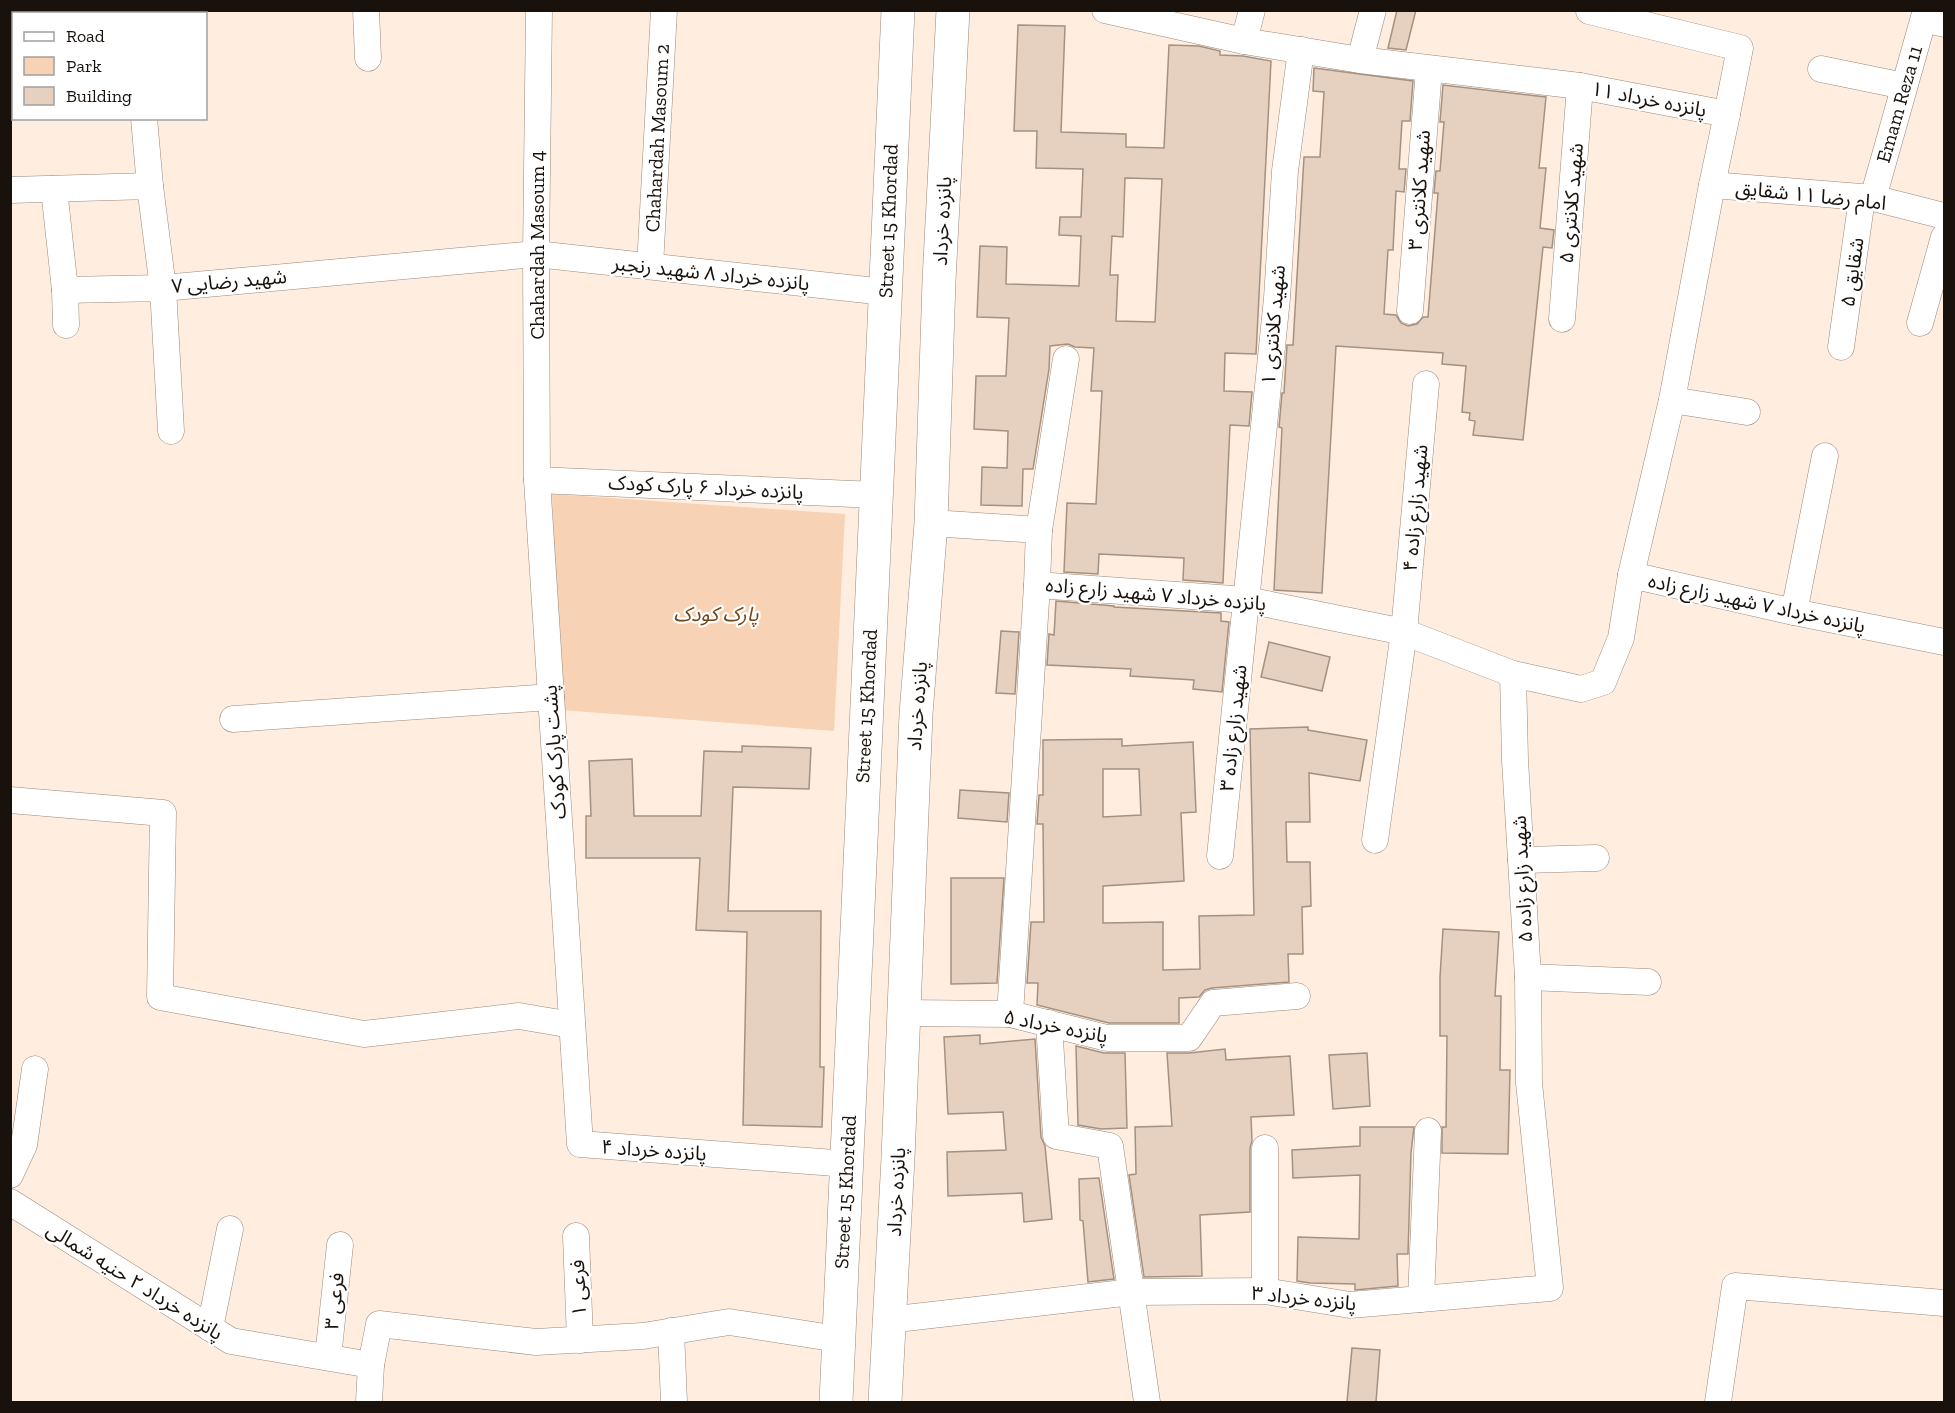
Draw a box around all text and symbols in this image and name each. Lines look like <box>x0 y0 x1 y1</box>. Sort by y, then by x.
legend <box>12 12 207 120</box>
text: Road <box>66 25 105 47</box>
street label: Emam Reza 11 <box>1871 42 1927 165</box>
street label: Chahardah Masoum 2 <box>640 43 674 233</box>
text: Park <box>66 55 102 77</box>
street label: پانزده خرداد ۱۱ <box>1589 76 1709 123</box>
text: Building <box>66 85 132 107</box>
street label: شهید کلانتری ۳ <box>1403 129 1435 251</box>
street label: شهید کلانتری ۵ <box>1554 142 1588 264</box>
street label: Street 15 Khordad <box>873 144 903 298</box>
street label: Chahardah Masoum 4 <box>525 150 549 340</box>
street label: امام رضا ۱۱ شقایق <box>1734 175 1888 218</box>
street label: پانزده خرداد <box>928 176 957 266</box>
street label: شقایق ۵ <box>1835 236 1870 308</box>
street label: پانزده خرداد ۸ شهید رنجبر <box>610 251 811 296</box>
street label: شهید رضایی ۷ <box>170 264 288 298</box>
street label: شهید کلانتری ۱ <box>1256 264 1290 386</box>
street label: شهید زارع زاده ۴ <box>1397 444 1435 573</box>
street label: پانزده خرداد ۶ پارک کودک <box>608 470 804 505</box>
street label: پانزده خرداد ۷ شهید زارع زاده <box>1646 568 1868 641</box>
street label: پانزده خرداد ۷ شهید زارع زاده <box>1044 572 1267 619</box>
park label: پارک کودک <box>673 602 759 627</box>
street label: Street 15 Khordad <box>850 628 882 784</box>
street label: پانزده خرداد <box>902 660 933 752</box>
street label: شهید زارع زاده ۳ <box>1214 663 1255 793</box>
street label: پشت پارک کودک <box>537 684 572 820</box>
street label: شهید زارع زاده ۵ <box>1507 815 1540 943</box>
street label: پانزده خرداد ۵ <box>1002 1004 1110 1049</box>
street label: Street 15 Khordad <box>829 1114 861 1270</box>
street label: پانزده خرداد ۴ <box>600 1134 708 1167</box>
street label: پانزده خرداد <box>882 1147 911 1237</box>
street label: پانزده خرداد ۲ حنیه شمالی <box>42 1217 228 1346</box>
street label: فرعی ۱ <box>565 1259 591 1317</box>
street label: فرعی ۳ <box>319 1271 349 1331</box>
street label: پانزده خرداد ۳ <box>1250 1281 1358 1317</box>

